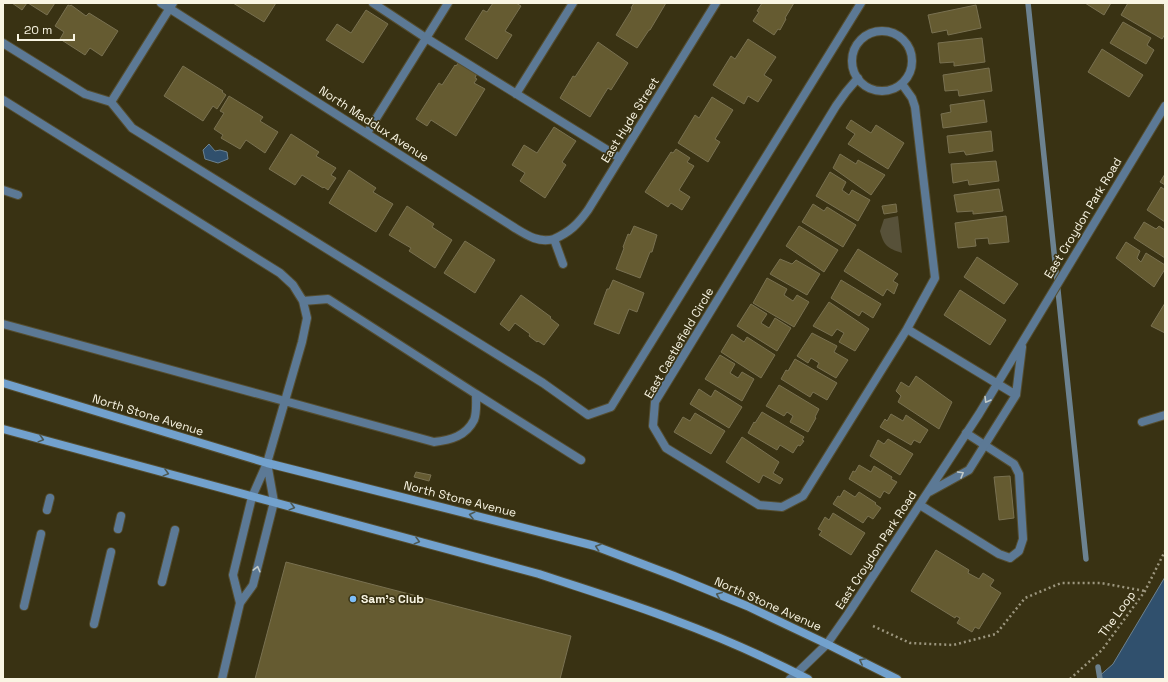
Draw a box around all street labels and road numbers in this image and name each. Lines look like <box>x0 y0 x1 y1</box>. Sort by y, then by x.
street label: East Hyde Street <box>597 74 663 166</box>
street label: North Maddux Avenue <box>316 82 432 166</box>
street label: East Croydon Park Road <box>1041 155 1125 281</box>
street label: East Castlefield Circle <box>641 285 717 401</box>
street label: North Stone Avenue <box>90 390 206 440</box>
street label: North Stone Avenue <box>402 477 518 521</box>
street label: East Croydon Park Road <box>832 488 920 612</box>
street label: North Stone Avenue <box>712 573 824 635</box>
street label: The Loop <box>1095 587 1139 640</box>

